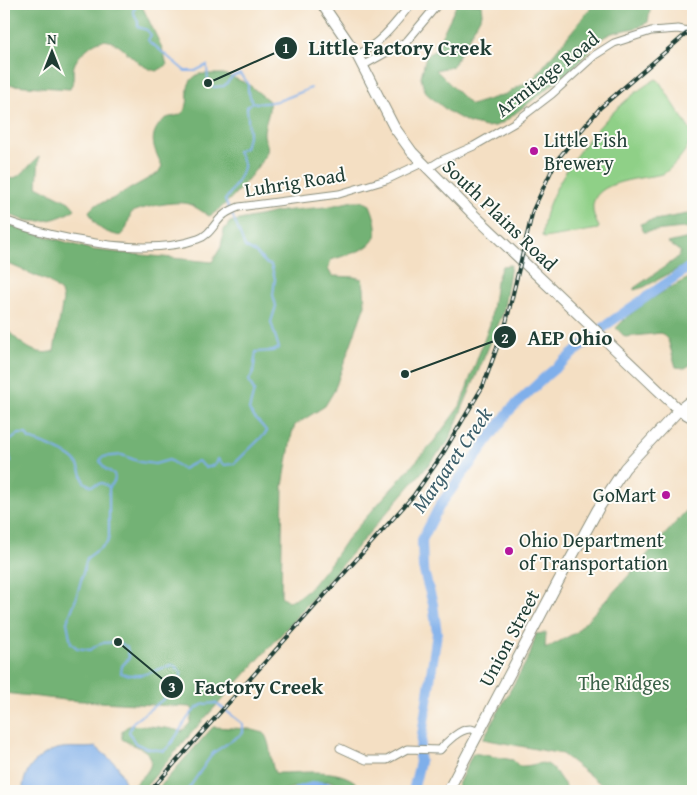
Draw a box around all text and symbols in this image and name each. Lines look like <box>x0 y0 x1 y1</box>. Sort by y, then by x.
street label: Armitage Road <box>489 24 605 123</box>
north arrow <box>28 28 78 78</box>
text: N <box>47 29 57 49</box>
callout: Little Factory Creek <box>273 30 501 66</box>
text: Little Factory Creek <box>308 32 493 63</box>
text: 1 <box>282 37 290 58</box>
place label: Little Fish Brewery <box>544 125 627 177</box>
marker: Little Fish Brewery <box>528 145 540 157</box>
street label: South Plains Road <box>436 152 565 278</box>
street label: Luhrig Road <box>242 159 348 204</box>
callout: AEP Ohio <box>493 319 623 355</box>
text: AEP Ohio <box>528 322 612 353</box>
text: 2 <box>501 327 509 348</box>
water label: Margaret Creek <box>404 400 500 519</box>
place label: GoMart <box>593 480 656 509</box>
marker: GoMart <box>660 489 672 501</box>
place label: Ohio Department of Transportation <box>519 525 668 577</box>
marker: Ohio Department of Transportation <box>503 545 515 557</box>
street label: Union Street <box>471 584 546 692</box>
park label: The Ridges <box>578 668 670 697</box>
callout: Factory Creek <box>159 669 333 705</box>
text: Factory Creek <box>195 671 324 702</box>
text: 3 <box>168 676 176 697</box>

